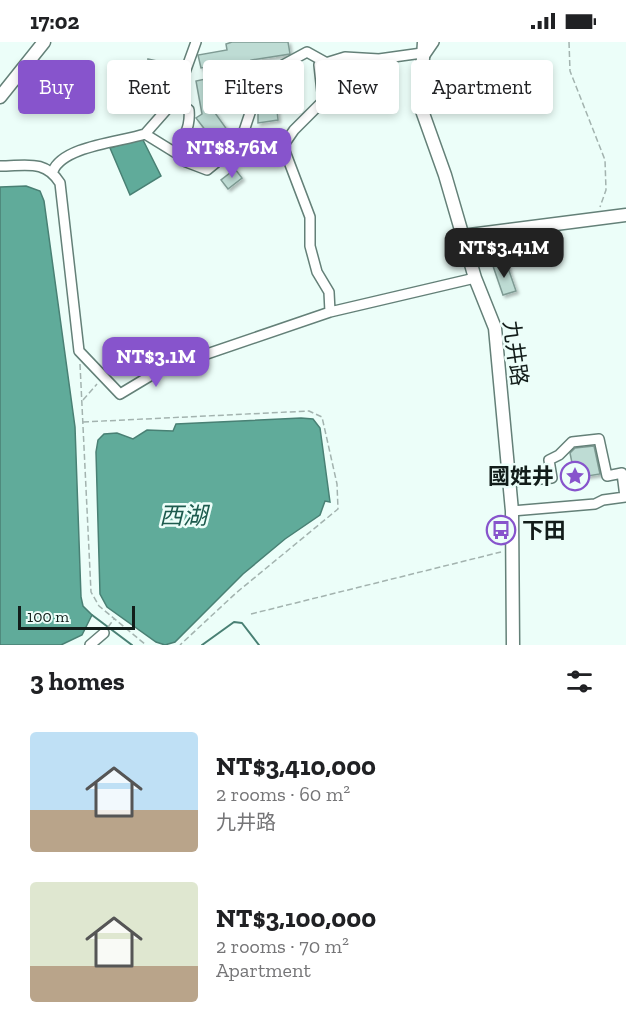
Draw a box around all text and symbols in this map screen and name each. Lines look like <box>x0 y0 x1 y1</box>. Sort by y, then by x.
text: 17:02 <box>30 8 79 35</box>
chip: Buy <box>18 60 95 114</box>
chip: Rent <box>107 60 191 114</box>
chip: Filters <box>203 60 304 114</box>
chip: New <box>316 60 399 114</box>
chip: Apartment <box>411 60 553 114</box>
pin: NT$8.76M <box>170 128 294 179</box>
text: NT$8.76M <box>186 135 278 159</box>
pin: NT$3.41M <box>442 228 566 279</box>
text: NT$3.41M <box>459 235 549 259</box>
street label: 九井路 <box>498 319 533 388</box>
pin: NT$3.1M <box>101 337 211 388</box>
text: NT$3.1M <box>116 344 196 368</box>
place icon: 國姓井 <box>559 460 591 492</box>
place label: 國姓井 <box>488 463 554 490</box>
water label: 西湖 <box>159 501 211 530</box>
bus stop icon: 下田 <box>485 514 517 546</box>
place label: 下田 <box>522 517 566 544</box>
scale bar <box>18 603 135 630</box>
text: 100 m <box>27 607 69 626</box>
text: 3 homes <box>30 665 125 697</box>
icon: filters <box>563 665 596 698</box>
text: NT$3,410,000 <box>216 750 376 782</box>
icon: home <box>78 756 150 828</box>
text: 2 rooms · 60 m² <box>216 782 350 806</box>
text: 九井路 <box>216 810 276 834</box>
text: NT$3,100,000 <box>216 902 376 934</box>
icon: home <box>78 906 150 978</box>
text: 2 rooms · 70 m² <box>216 934 349 958</box>
text: Apartment <box>216 958 311 982</box>

